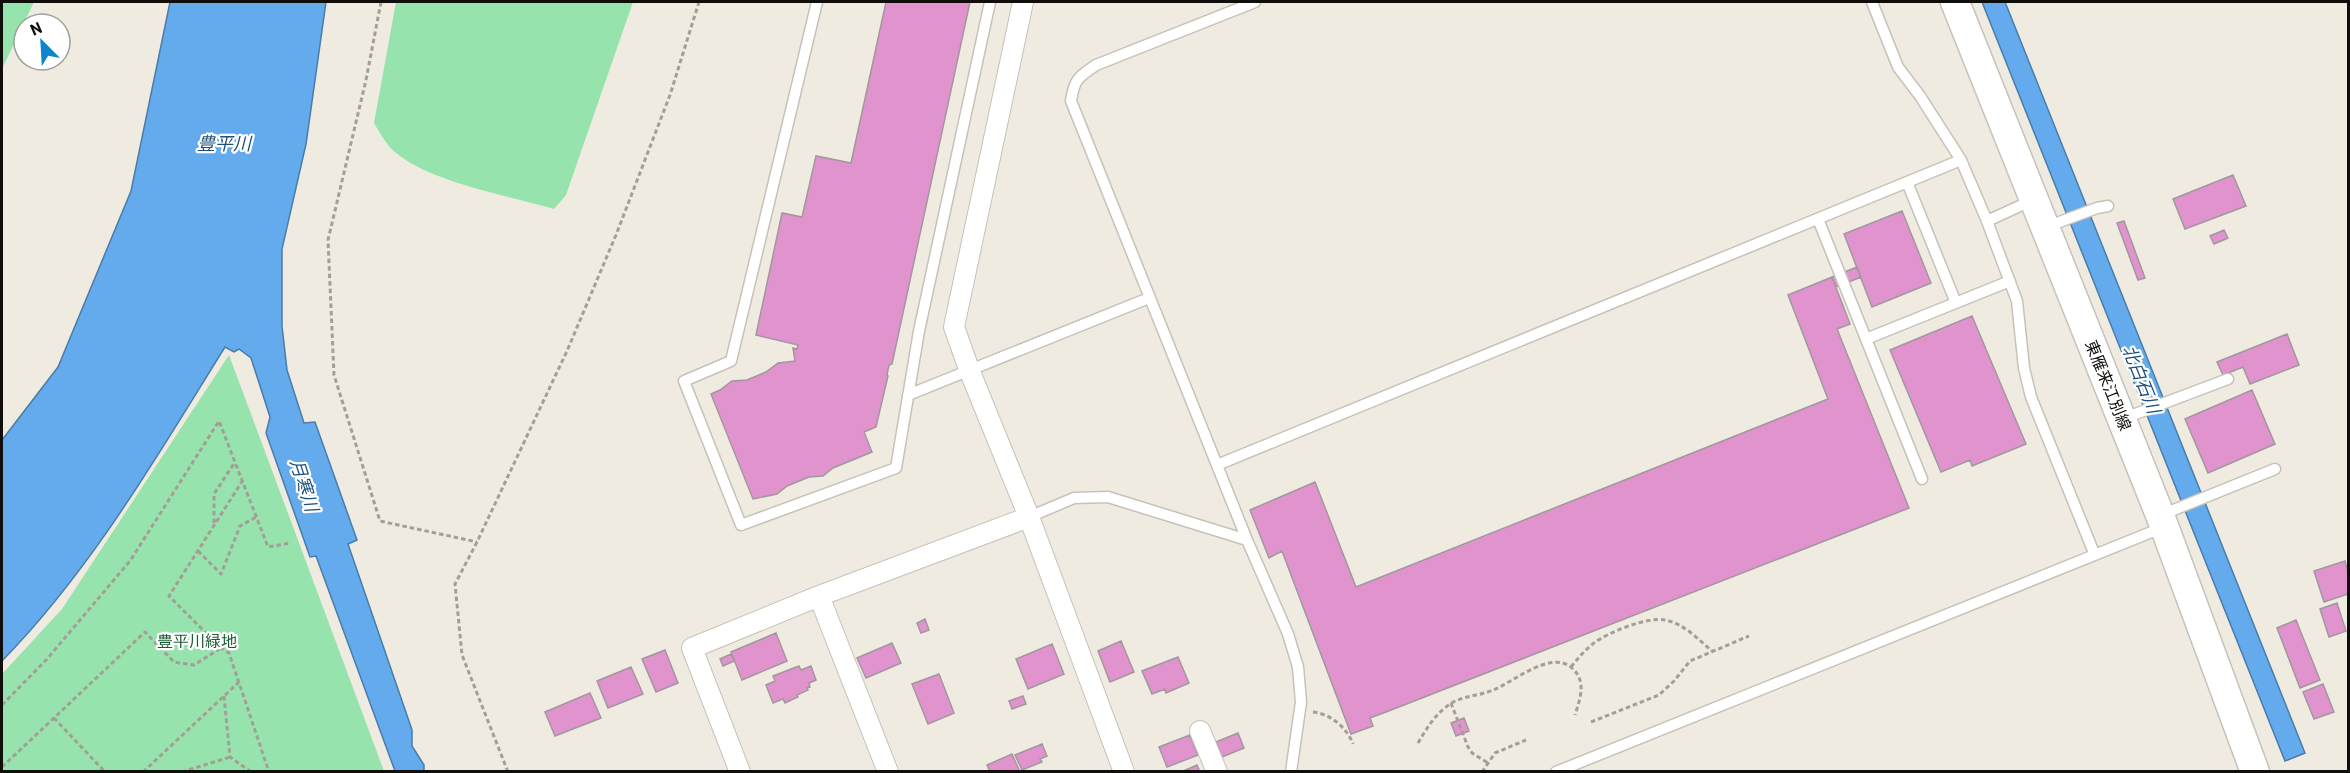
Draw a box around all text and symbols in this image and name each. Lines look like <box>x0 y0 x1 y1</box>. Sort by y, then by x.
north arrow <box>12 12 72 72</box>
text: N <box>27 17 44 39</box>
water label: 豊平川 <box>197 132 253 154</box>
street label: 東雁来江別線 <box>2082 337 2136 433</box>
water label: 北白石川 <box>2118 342 2166 418</box>
water label: 月寒川 <box>286 456 324 516</box>
park label: 豊平川緑地 <box>157 631 237 650</box>

